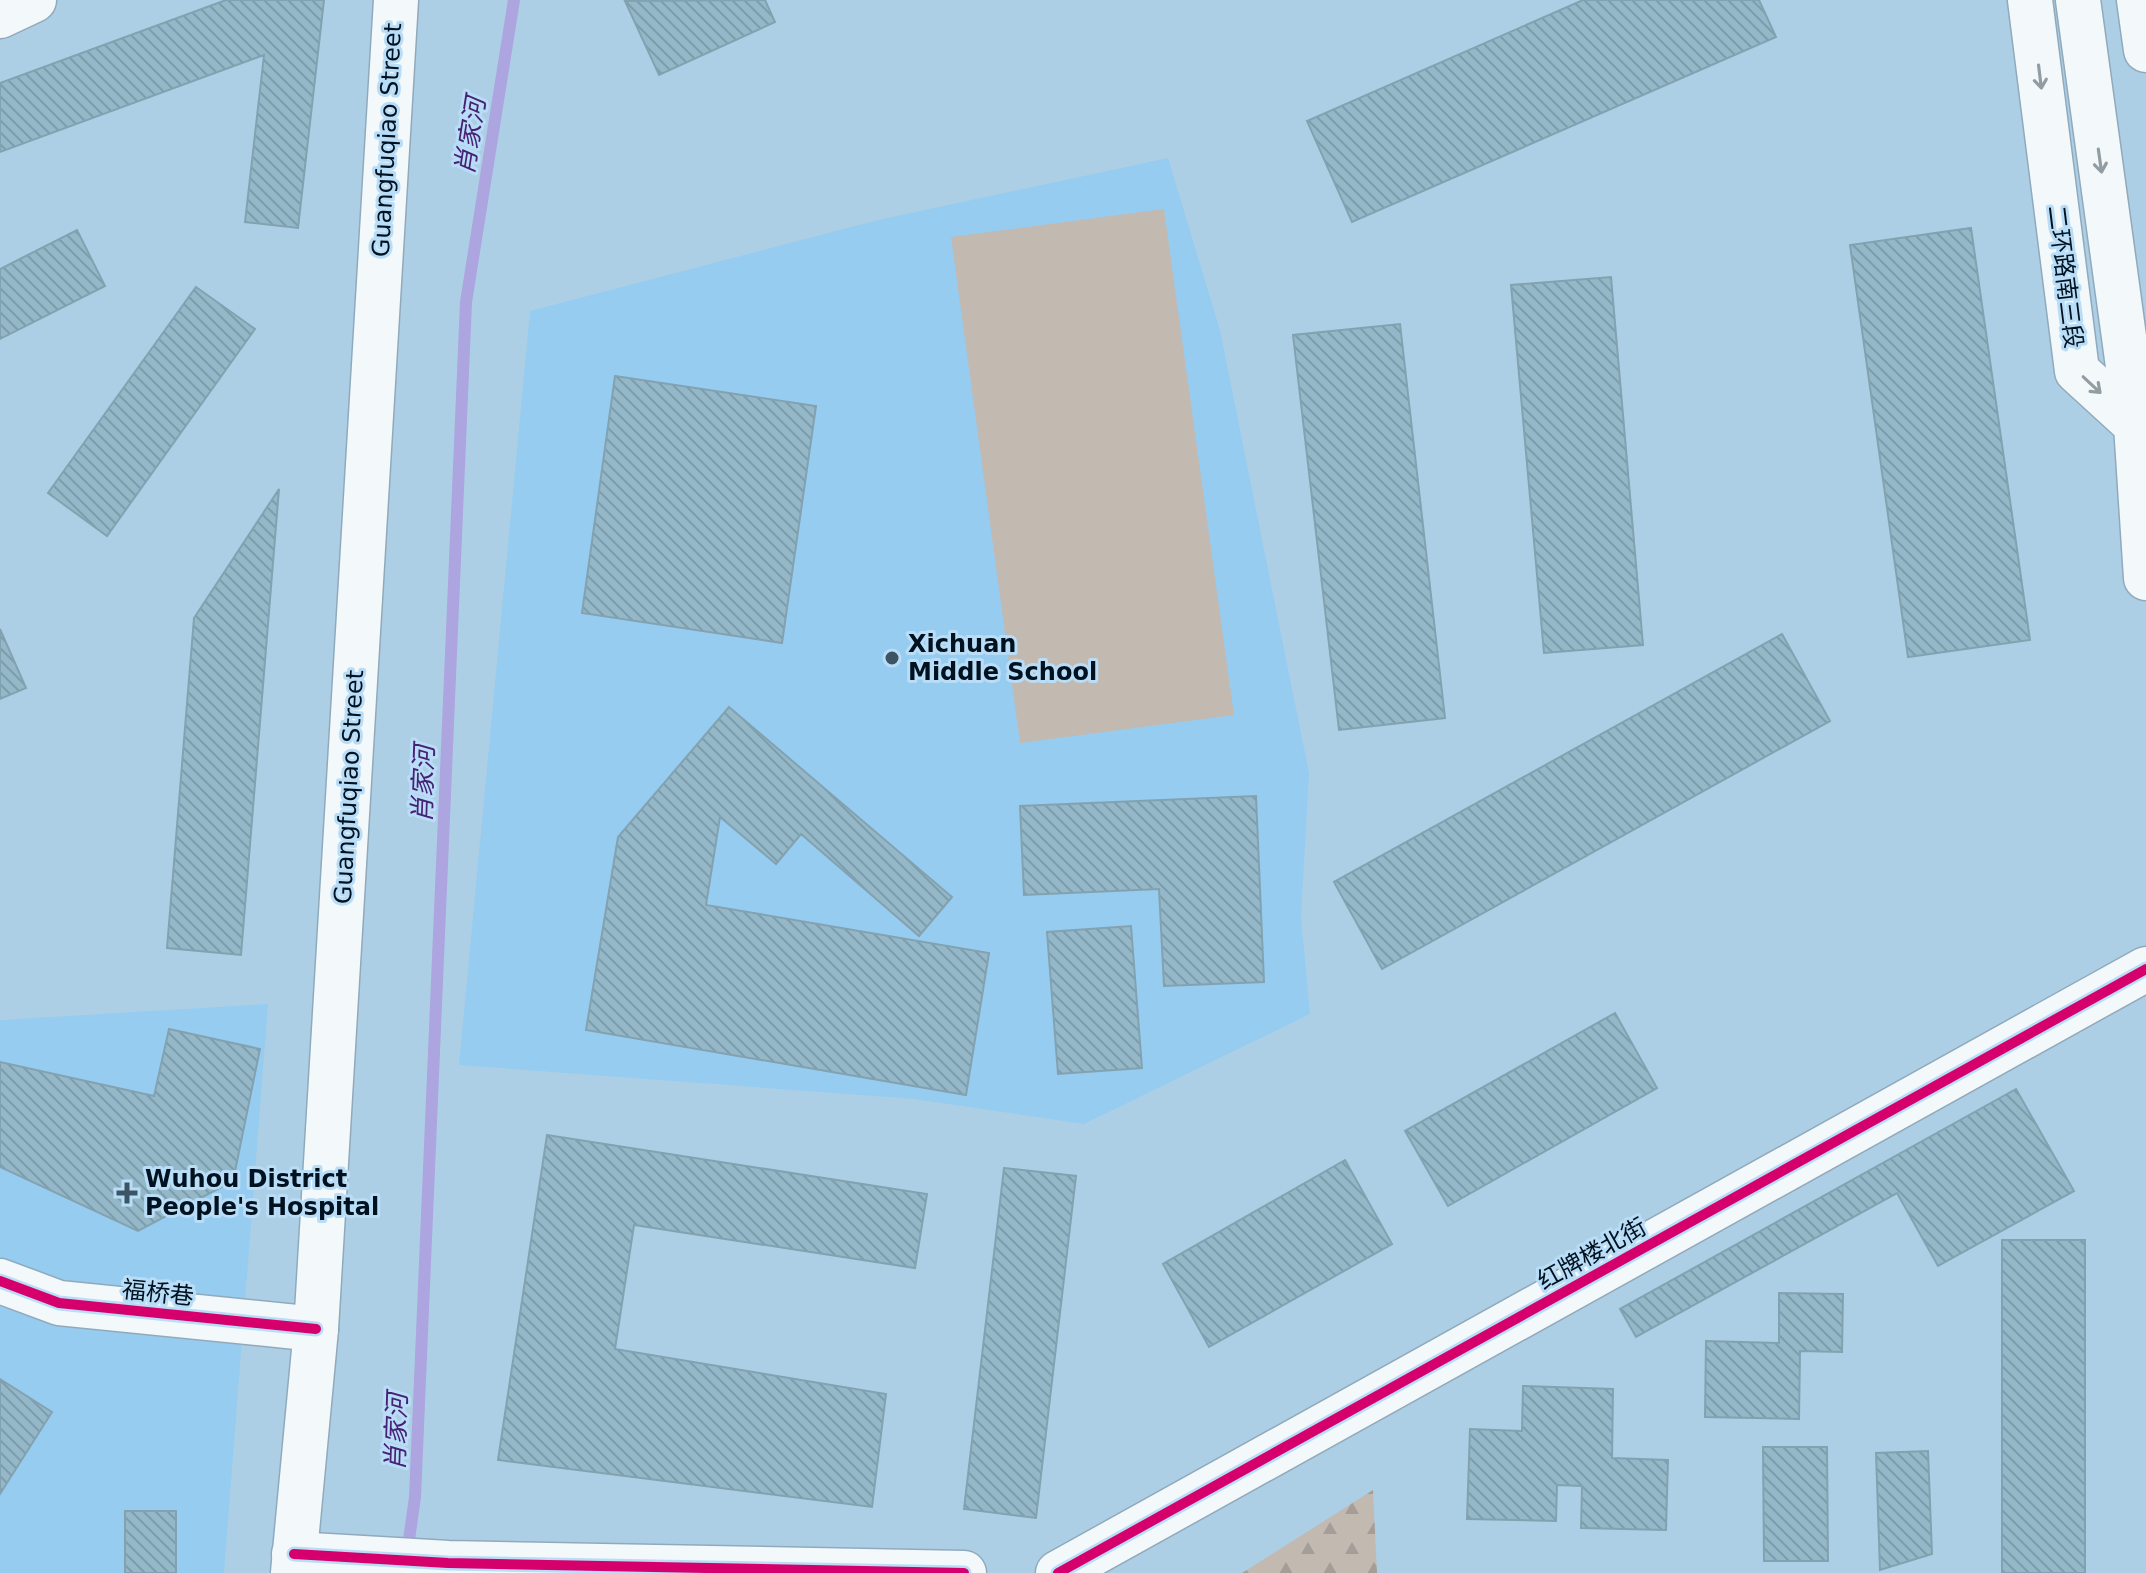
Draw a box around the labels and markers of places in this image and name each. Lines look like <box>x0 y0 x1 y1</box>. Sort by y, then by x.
place label: Xichuan Middle School <box>908 630 1097 686</box>
marker: Xichuan Middle School <box>883 649 901 667</box>
place label: Wuhou District People's Hospital <box>145 1165 379 1221</box>
marker: Wuhou District People's Hospital <box>116 1182 138 1204</box>

